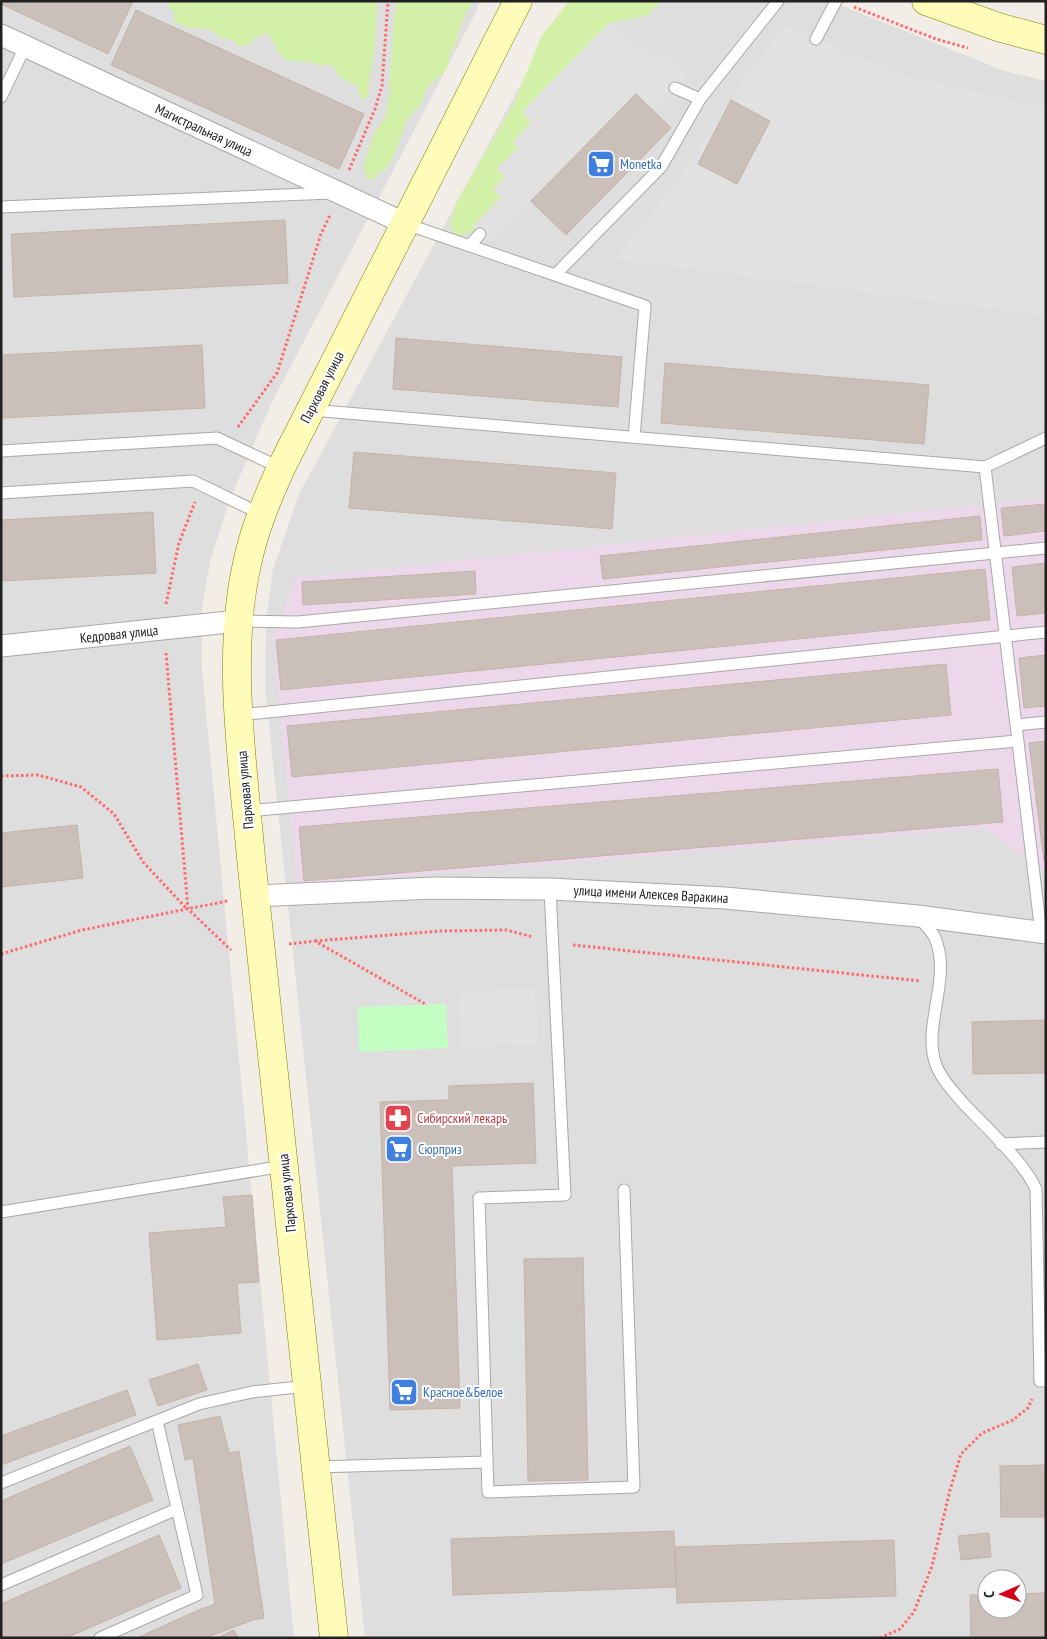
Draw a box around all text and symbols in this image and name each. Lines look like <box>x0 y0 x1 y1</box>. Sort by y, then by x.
street label: Магистральная улица <box>152 100 256 160</box>
supermarket icon: Monetka <box>586 149 616 179</box>
place label: Monetka <box>620 155 662 173</box>
street label: Парковая улица <box>296 348 348 426</box>
street label: Кедровая улица <box>79 621 159 647</box>
street label: Парковая улица <box>233 750 257 830</box>
street label: улица имени Алексея Варакина <box>573 881 729 907</box>
pharmacy icon: Сибирский лекарь <box>383 1103 413 1133</box>
place label: Сибирский лекарь <box>417 1109 507 1127</box>
supermarket icon: Сюрприз <box>384 1134 414 1164</box>
place label: Сюрприз <box>418 1140 462 1158</box>
street label: Парковая улица <box>274 1153 300 1233</box>
supermarket icon: Красное&Белое <box>389 1377 419 1407</box>
place label: Красное&Белое <box>423 1383 503 1401</box>
north arrow <box>977 1569 1027 1619</box>
text: С <box>980 1590 998 1598</box>

